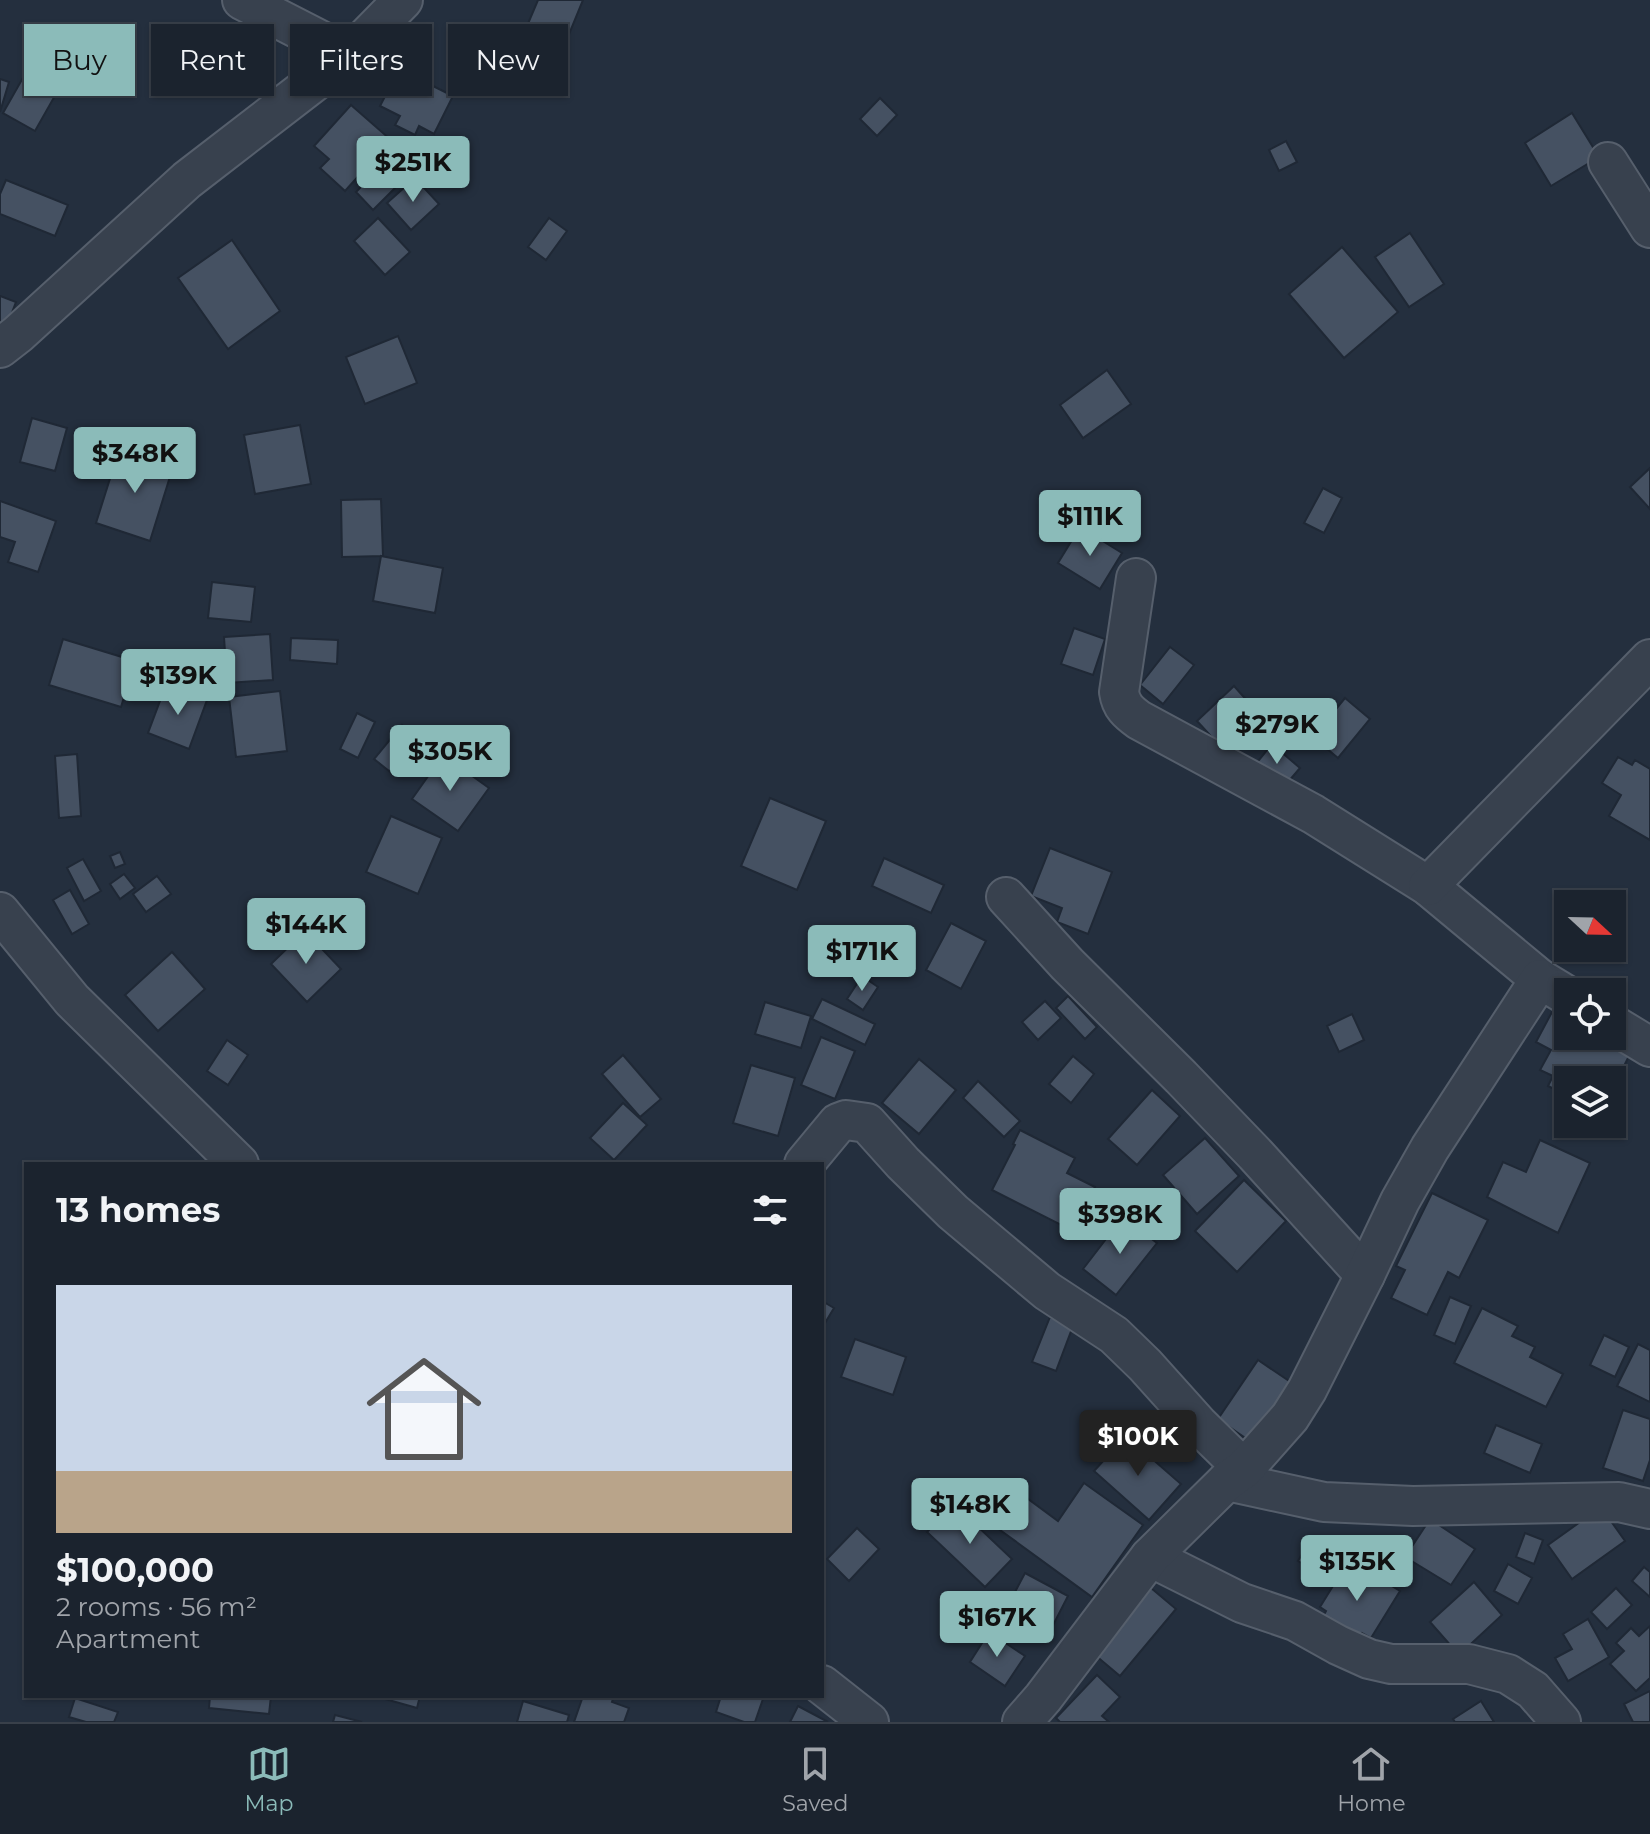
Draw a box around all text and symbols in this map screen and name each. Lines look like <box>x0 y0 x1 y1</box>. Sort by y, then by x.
chip: Buy <box>24 24 135 96</box>
chip: Rent <box>151 24 274 96</box>
chip: Filters <box>290 24 432 96</box>
chip: New <box>448 24 568 96</box>
pin: $251K <box>357 136 469 204</box>
text: $251K <box>375 146 451 178</box>
pin: $348K <box>79 427 191 495</box>
text: $348K <box>92 437 178 469</box>
pin: $111K <box>1034 490 1146 558</box>
text: $111K <box>1057 500 1123 532</box>
pin: $139K <box>122 649 234 717</box>
text: $139K <box>139 659 217 691</box>
pin: $279K <box>1221 698 1333 766</box>
text: $279K <box>1235 708 1319 740</box>
pin: $305K <box>394 725 506 793</box>
text: $305K <box>408 735 492 767</box>
north arrow <box>1554 890 1626 962</box>
map controls <box>1554 890 1626 1138</box>
pin: $144K <box>250 898 362 966</box>
text: $144K <box>265 908 347 940</box>
pin: $171K <box>806 925 918 993</box>
text: $171K <box>826 935 898 967</box>
button: locate <box>1554 978 1626 1050</box>
button: layers <box>1554 1066 1626 1138</box>
icon: filters <box>748 1188 792 1232</box>
pin: $398K <box>1064 1188 1176 1256</box>
text: 13 homes <box>56 1189 220 1231</box>
text: $398K <box>1078 1198 1162 1230</box>
icon: home <box>352 1337 496 1481</box>
pin: $100K <box>1082 1410 1194 1478</box>
text: $100K <box>1097 1420 1179 1452</box>
pin: $148K <box>914 1478 1026 1546</box>
text: $148K <box>929 1488 1011 1520</box>
pin: $135K <box>1301 1535 1413 1603</box>
text: $135K <box>1319 1545 1395 1577</box>
text: $100,000 <box>56 1549 214 1591</box>
text: 2 rooms · 56 m² <box>56 1591 257 1623</box>
pin: $167K <box>941 1591 1053 1659</box>
text: $167K <box>958 1601 1036 1633</box>
text: Apartment <box>56 1623 200 1655</box>
tab: Map <box>244 1742 293 1817</box>
tab: Saved <box>782 1742 848 1817</box>
tab: Home <box>1337 1742 1406 1817</box>

